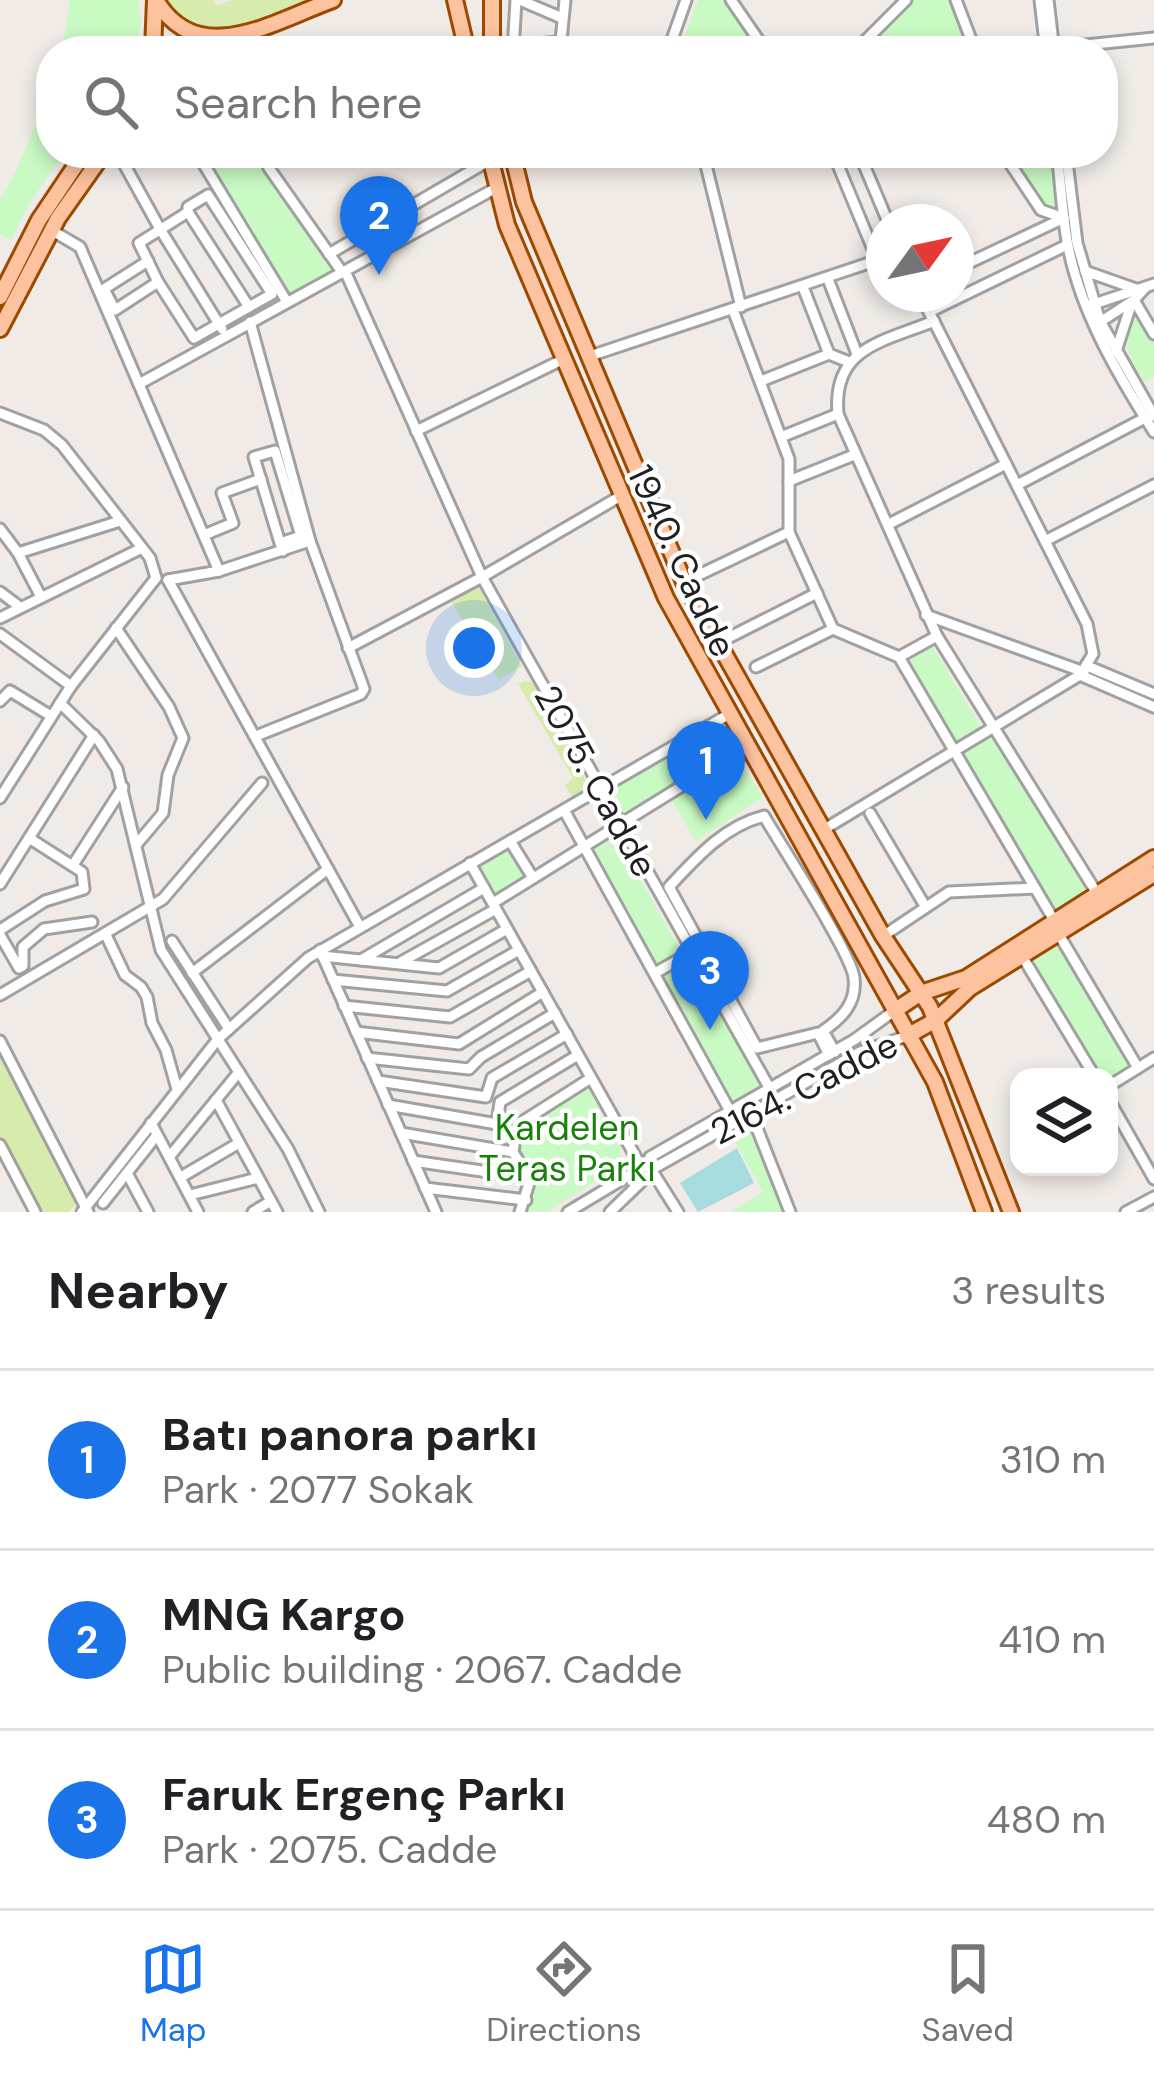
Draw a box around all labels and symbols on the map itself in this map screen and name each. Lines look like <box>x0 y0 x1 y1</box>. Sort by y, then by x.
pin: 2 <box>340 176 418 275</box>
north arrow <box>866 204 974 312</box>
street label: 1940. Cadde <box>617 457 747 665</box>
your location <box>444 618 504 678</box>
street label: 2075. Cadde <box>524 677 668 885</box>
pin: 1 <box>667 721 745 820</box>
pin: 3 <box>671 931 749 1030</box>
street label: 2164. Cadde <box>702 1021 906 1155</box>
park label: Kardelen Teras Parkı <box>478 1104 656 1192</box>

